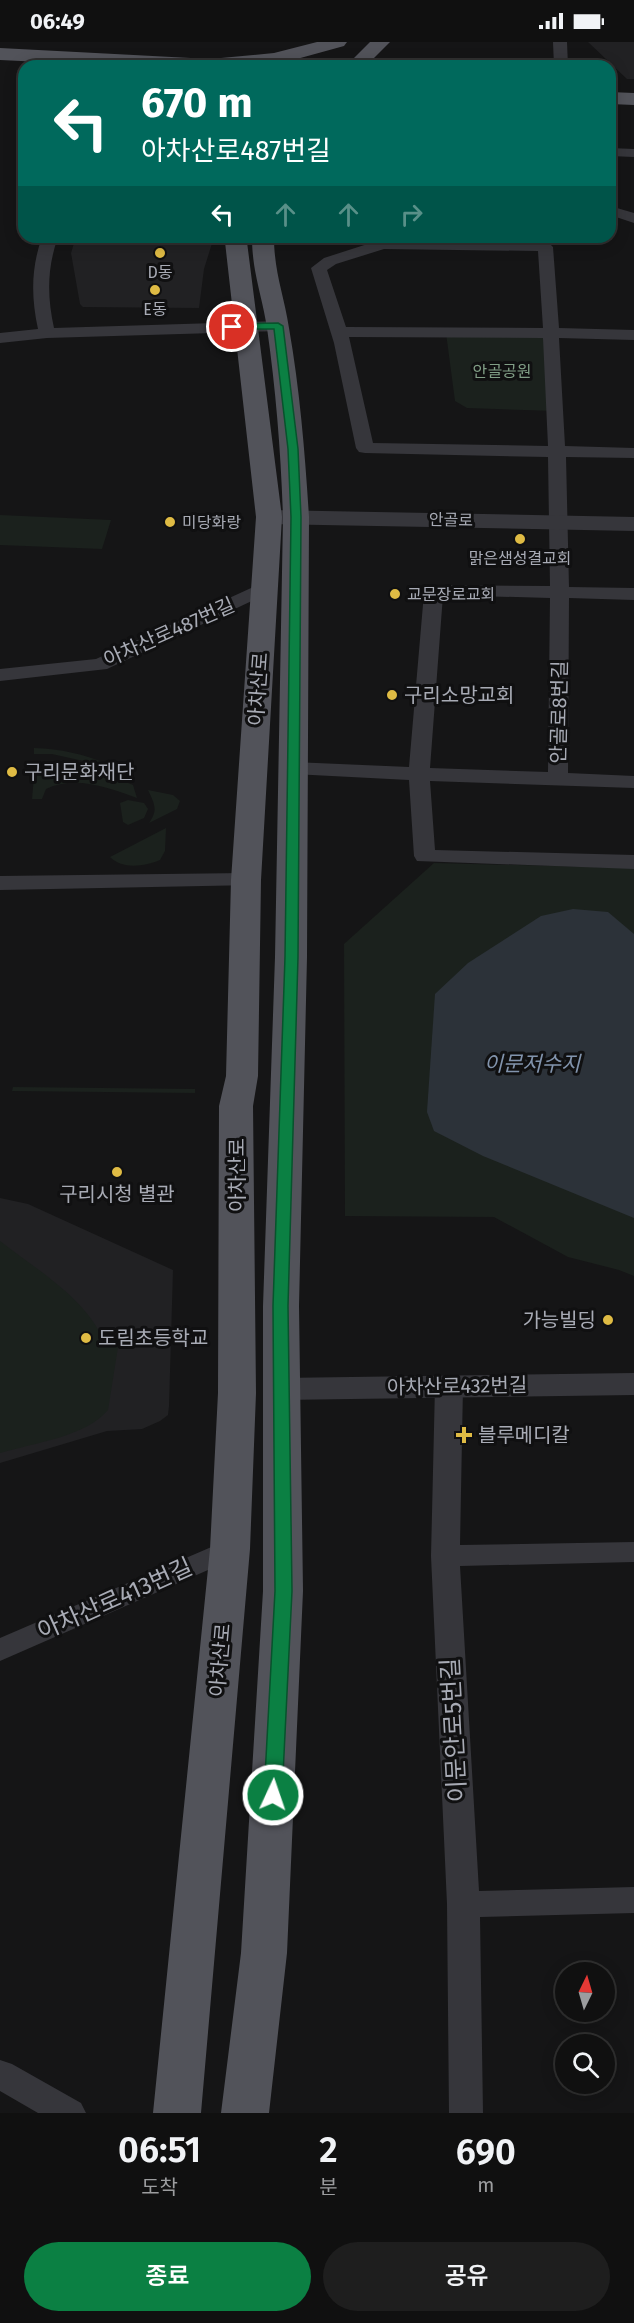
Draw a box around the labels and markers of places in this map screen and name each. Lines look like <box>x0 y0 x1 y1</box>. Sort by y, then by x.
marker: D동 <box>153 246 167 260</box>
place label: D동 <box>147 263 173 282</box>
marker: E동 <box>148 283 162 297</box>
place label: E동 <box>143 300 167 319</box>
pin <box>206 301 257 352</box>
place label: 미당화랑 <box>182 513 241 532</box>
marker: 미당화랑 <box>163 515 177 529</box>
marker: 맑은샘성결교회 <box>513 532 527 546</box>
place label: 맑은샘성결교회 <box>468 549 572 568</box>
place label: 교문장로교회 <box>407 585 495 604</box>
marker: 교문장로교회 <box>388 587 402 601</box>
place label: 구리소망교회 <box>404 683 514 707</box>
marker: 구리소망교회 <box>385 688 399 702</box>
place label: 구리문화재단 <box>24 760 134 784</box>
marker: 구리문화재단 <box>5 765 19 779</box>
marker: 구리시청 별관 <box>110 1165 124 1179</box>
place label: 구리시청 별관 <box>59 1182 175 1206</box>
place label: 가능빌딩 <box>522 1308 596 1332</box>
marker: 가능빌딩 <box>601 1313 615 1327</box>
place label: 도림초등학교 <box>98 1326 208 1350</box>
marker: 도림초등학교 <box>79 1331 93 1345</box>
place label: 블루메디칼 <box>478 1423 570 1447</box>
marker: 블루메디칼 <box>455 1426 473 1444</box>

